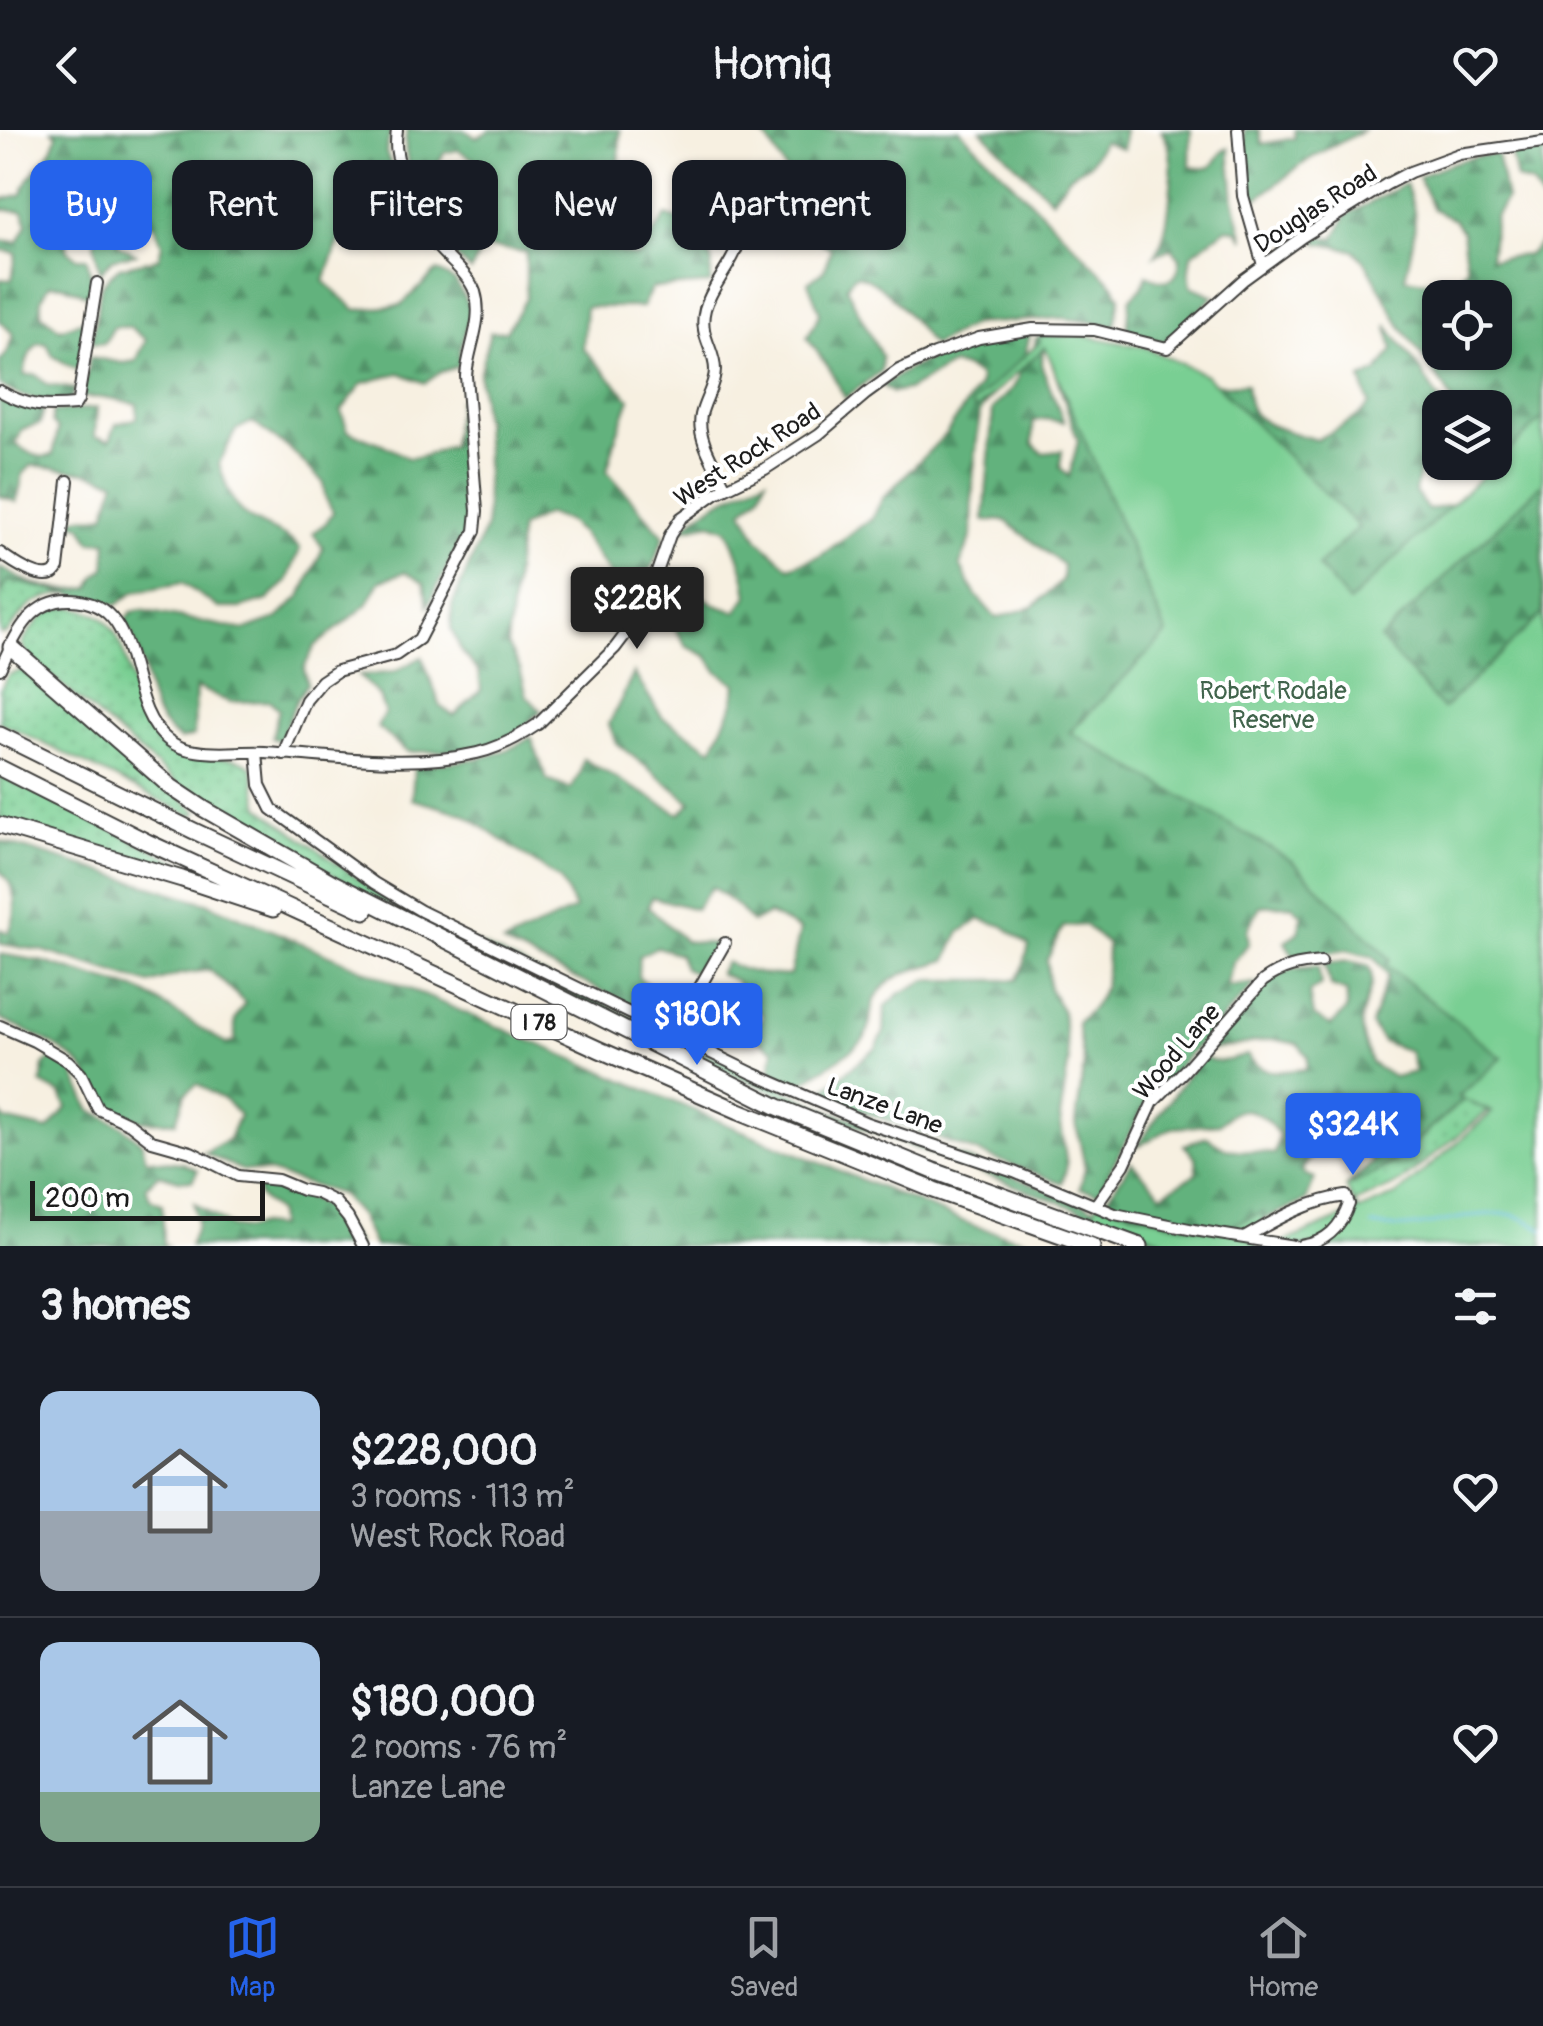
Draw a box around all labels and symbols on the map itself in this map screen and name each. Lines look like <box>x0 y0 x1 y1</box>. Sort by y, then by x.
street label: Douglas Road <box>1249 158 1383 260</box>
street label: West Rock Road <box>669 396 827 514</box>
pin: $228K <box>567 567 707 652</box>
park label: Robert Rodale Reserve <box>1199 676 1347 736</box>
pin: $180K <box>627 983 767 1068</box>
street label: Wood Lane <box>1127 997 1228 1106</box>
road number: I 78 <box>512 1005 566 1039</box>
street label: Lanze Lane <box>822 1071 947 1142</box>
pin: $324K <box>1283 1093 1423 1178</box>
scale bar <box>30 1176 265 1220</box>

